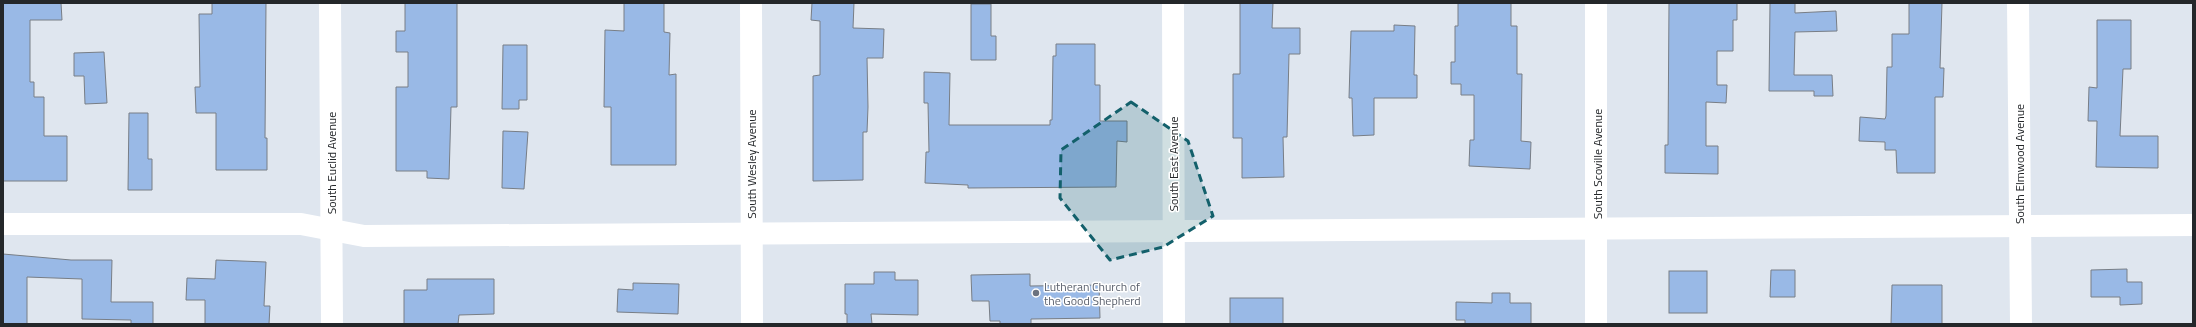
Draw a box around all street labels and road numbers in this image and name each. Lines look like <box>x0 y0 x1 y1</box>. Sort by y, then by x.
street label: South Elmwood Avenue <box>2010 104 2029 224</box>
street label: South Wesley Avenue <box>742 109 761 219</box>
street label: South Scoville Avenue <box>1588 109 1607 219</box>
street label: South Euclid Avenue <box>322 112 341 214</box>
street label: South East Avenue <box>1164 116 1183 212</box>

